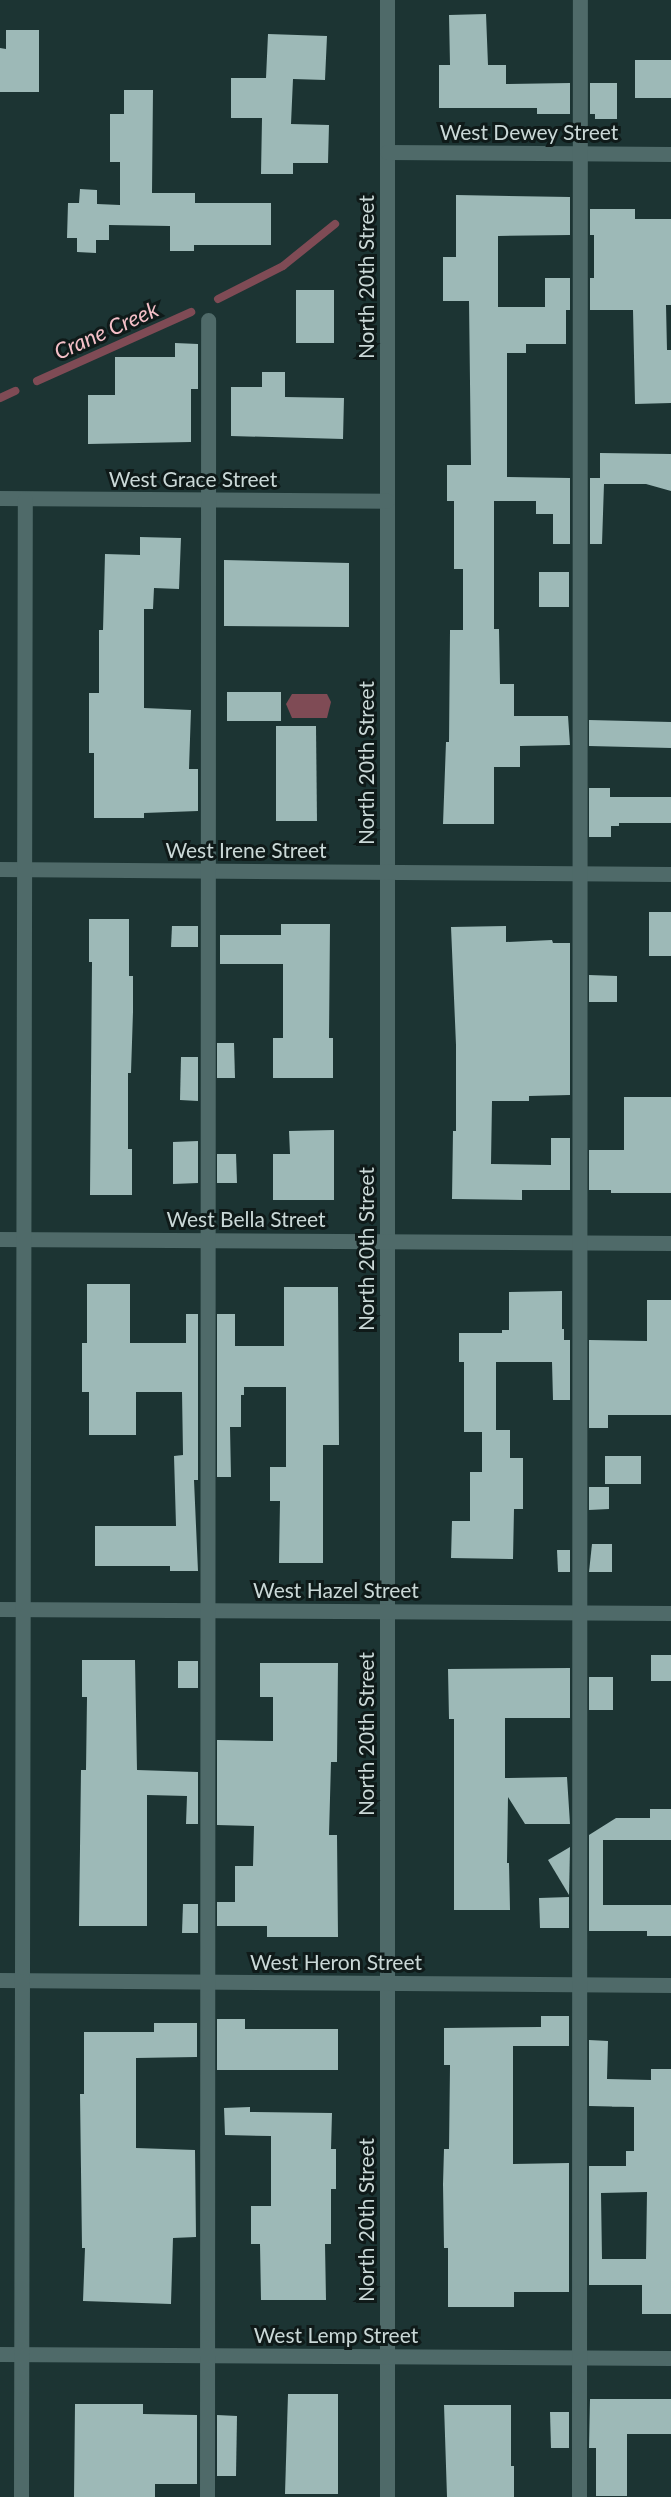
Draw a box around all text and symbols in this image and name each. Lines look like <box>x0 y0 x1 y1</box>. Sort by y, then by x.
street label: West Dewey Street <box>439 119 619 145</box>
street label: North 20th Street <box>353 195 379 359</box>
water label: Crane Creek <box>50 295 162 365</box>
street label: West Grace Street <box>109 466 277 492</box>
street label: North 20th Street <box>353 681 379 845</box>
street label: West Irene Street <box>165 837 327 863</box>
street label: North 20th Street <box>353 1167 379 1331</box>
street label: West Bella Street <box>166 1206 326 1232</box>
street label: West Hazel Street <box>253 1577 419 1603</box>
street label: North 20th Street <box>353 1652 379 1816</box>
street label: West Heron Street <box>250 1949 422 1975</box>
street label: North 20th Street <box>353 2138 379 2302</box>
street label: West Lemp Street <box>254 2322 418 2348</box>

